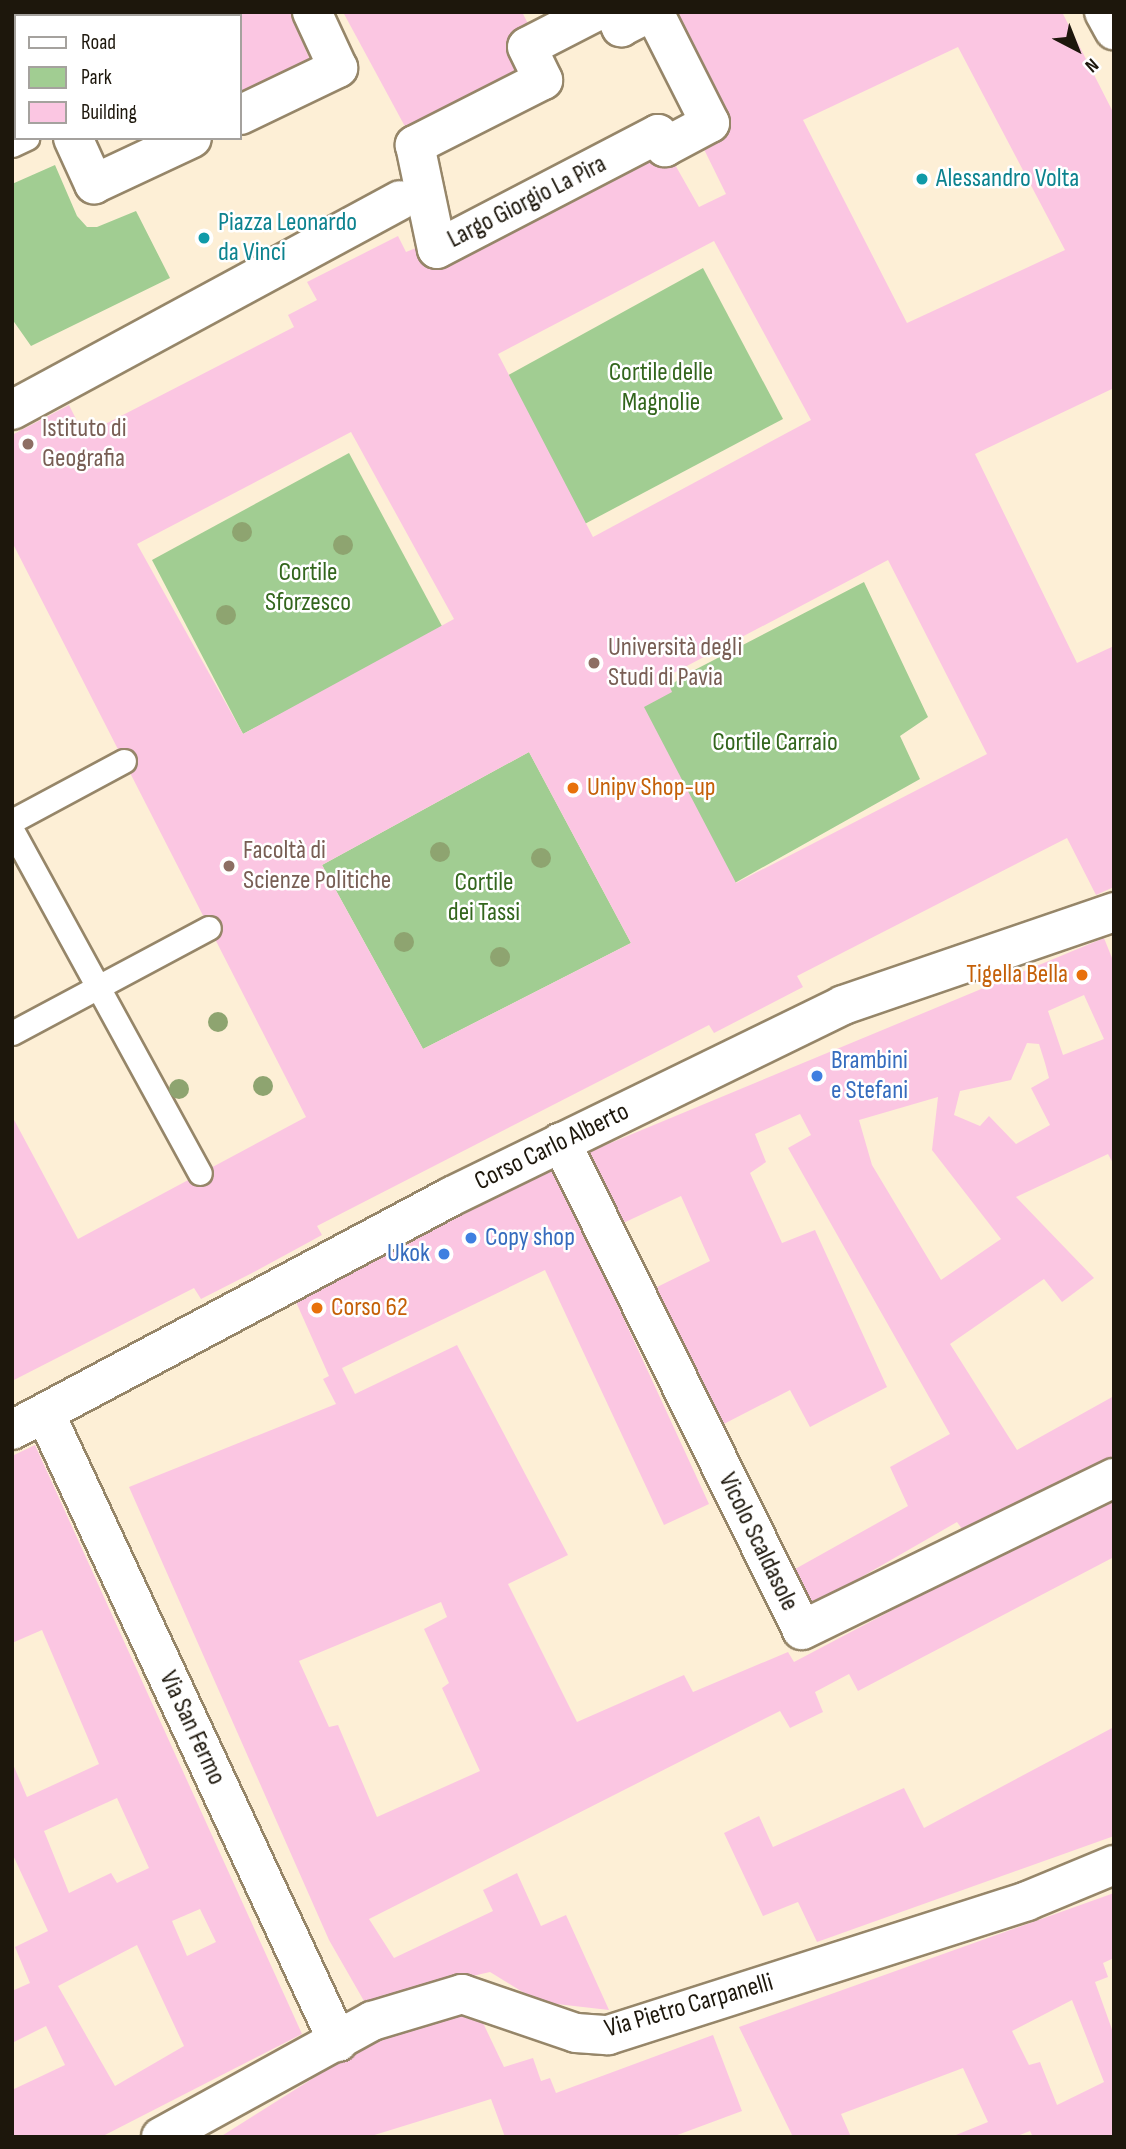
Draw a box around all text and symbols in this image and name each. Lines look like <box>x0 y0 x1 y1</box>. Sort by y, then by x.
legend <box>14 14 242 140</box>
north arrow <box>1042 14 1112 84</box>
text: Road <box>81 30 116 55</box>
text: N <box>1080 53 1103 77</box>
text: Park <box>81 65 112 90</box>
text: Building <box>81 100 137 125</box>
street label: Largo Giorgio La Pira <box>443 149 611 255</box>
place label: Alessandro Volta <box>936 163 1079 195</box>
marker: Alessandro Volta <box>914 171 930 187</box>
place label: Piazza Leonardo da Vinci <box>218 207 357 268</box>
marker: Piazza Leonardo da Vinci <box>196 230 212 246</box>
park label: Cortile delle Magnolie <box>609 357 713 418</box>
place label: Istituto di Geografia <box>42 413 126 474</box>
marker: Istituto di Geografia <box>20 436 36 452</box>
park label: Cortile Sforzesco <box>265 557 351 618</box>
place label: Università degli Studi di Pavia <box>608 632 742 694</box>
marker: Università degli Studi di Pavia <box>586 655 602 671</box>
park label: Cortile Carraio <box>712 727 838 759</box>
place label: Unipv Shop-up <box>587 772 716 804</box>
marker: Unipv Shop-up <box>565 780 581 796</box>
place label: Facoltà di Scienze Politiche <box>243 835 391 896</box>
marker: Facoltà di Scienze Politiche <box>221 858 237 874</box>
park label: Cortile dei Tassi <box>448 867 520 928</box>
place label: Tigella Bella <box>966 959 1068 991</box>
marker: Tigella Bella <box>1074 967 1090 983</box>
place label: Brambini e Stefani <box>831 1045 908 1106</box>
marker: Brambini e Stefani <box>809 1068 825 1084</box>
street label: Corso Carlo Alberto <box>470 1096 634 1198</box>
place label: Copy shop <box>485 1222 575 1254</box>
marker: Copy shop <box>463 1230 479 1246</box>
place label: Ukok <box>387 1238 430 1270</box>
marker: Ukok <box>436 1246 452 1262</box>
place label: Corso 62 <box>331 1292 408 1324</box>
marker: Corso 62 <box>309 1300 325 1316</box>
street label: Vicolo Scaldasole <box>711 1468 805 1616</box>
street label: Via San Fermo <box>152 1666 232 1790</box>
street label: Via Pietro Carpanelli <box>601 1967 777 2045</box>

